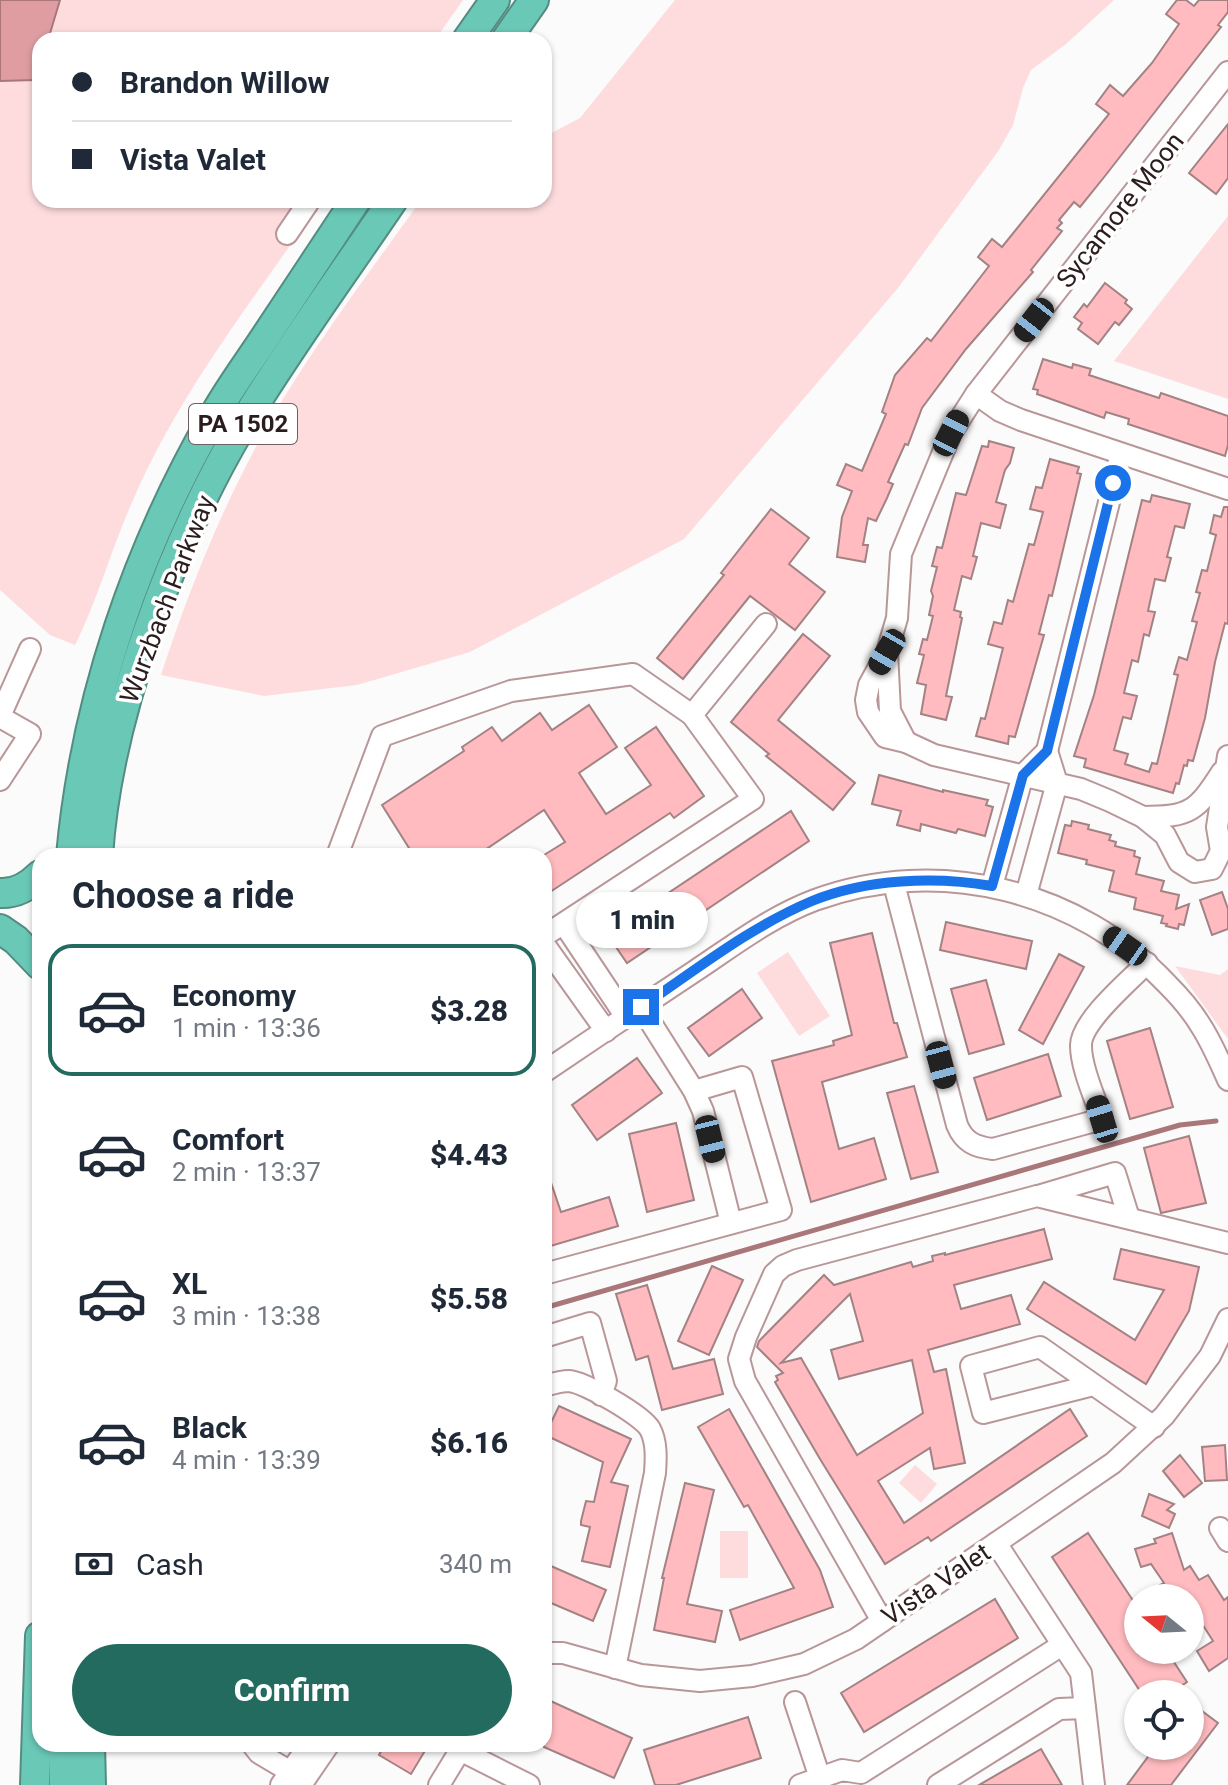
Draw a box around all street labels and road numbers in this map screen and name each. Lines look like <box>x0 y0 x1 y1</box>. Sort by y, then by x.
street label: Sycamore Moon <box>1050 127 1190 293</box>
road number: PA 1502 <box>189 404 297 444</box>
street label: Wurzbach Parkway <box>114 491 220 707</box>
street label: Vista Valet <box>876 1537 996 1631</box>

